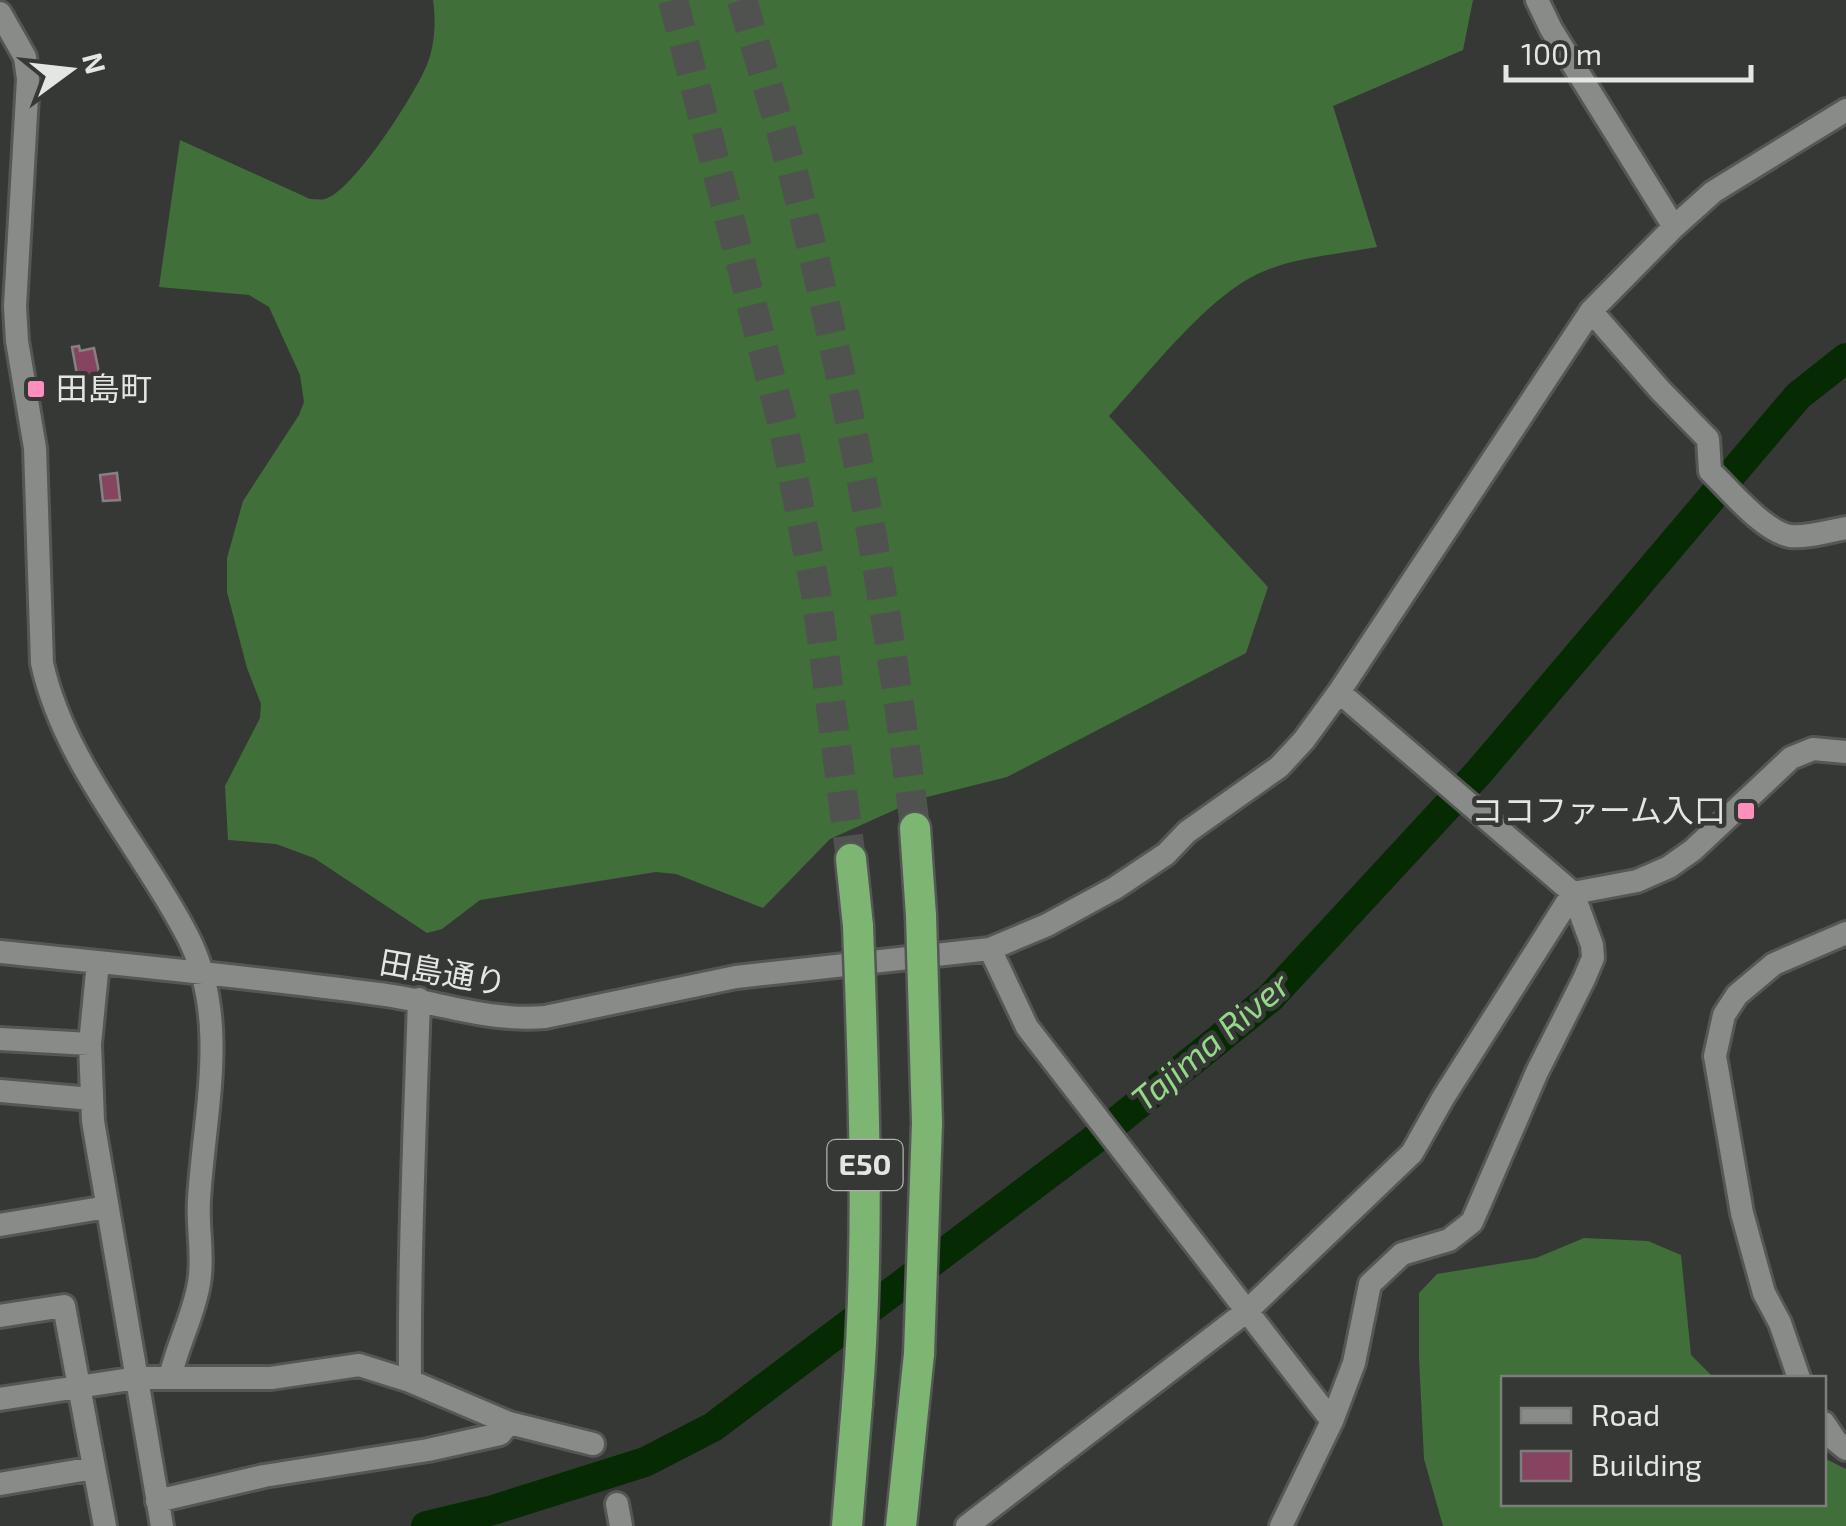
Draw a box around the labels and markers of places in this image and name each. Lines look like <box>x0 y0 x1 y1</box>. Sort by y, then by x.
place label: 田島町 <box>56 368 152 406</box>
marker: 田島町 <box>25 378 47 400</box>
place label: ココファーム入口 <box>1471 790 1726 828</box>
marker: ココファーム入口 <box>1735 800 1757 822</box>

